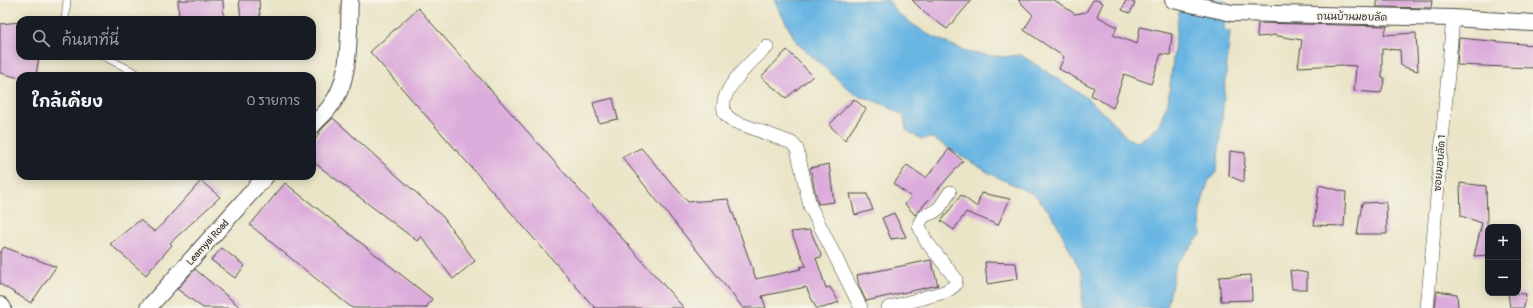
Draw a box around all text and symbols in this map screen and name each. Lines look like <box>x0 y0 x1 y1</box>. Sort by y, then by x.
street label: ถนนบ้านมอบลัด <box>1317 9 1387 24</box>
search box <box>16 16 316 60</box>
icon: search <box>30 27 52 49</box>
text: ค้นหาที่นี่ <box>62 31 119 50</box>
text: ใกล้เคียง <box>32 91 103 112</box>
text: 0 รายการ <box>247 93 300 109</box>
street label: ซอยมอบลัด 1 <box>1431 134 1448 192</box>
street label: Leamyai Road <box>184 217 232 268</box>
map controls <box>1485 224 1521 296</box>
button: + <box>1485 224 1521 260</box>
button: − <box>1485 260 1521 296</box>

